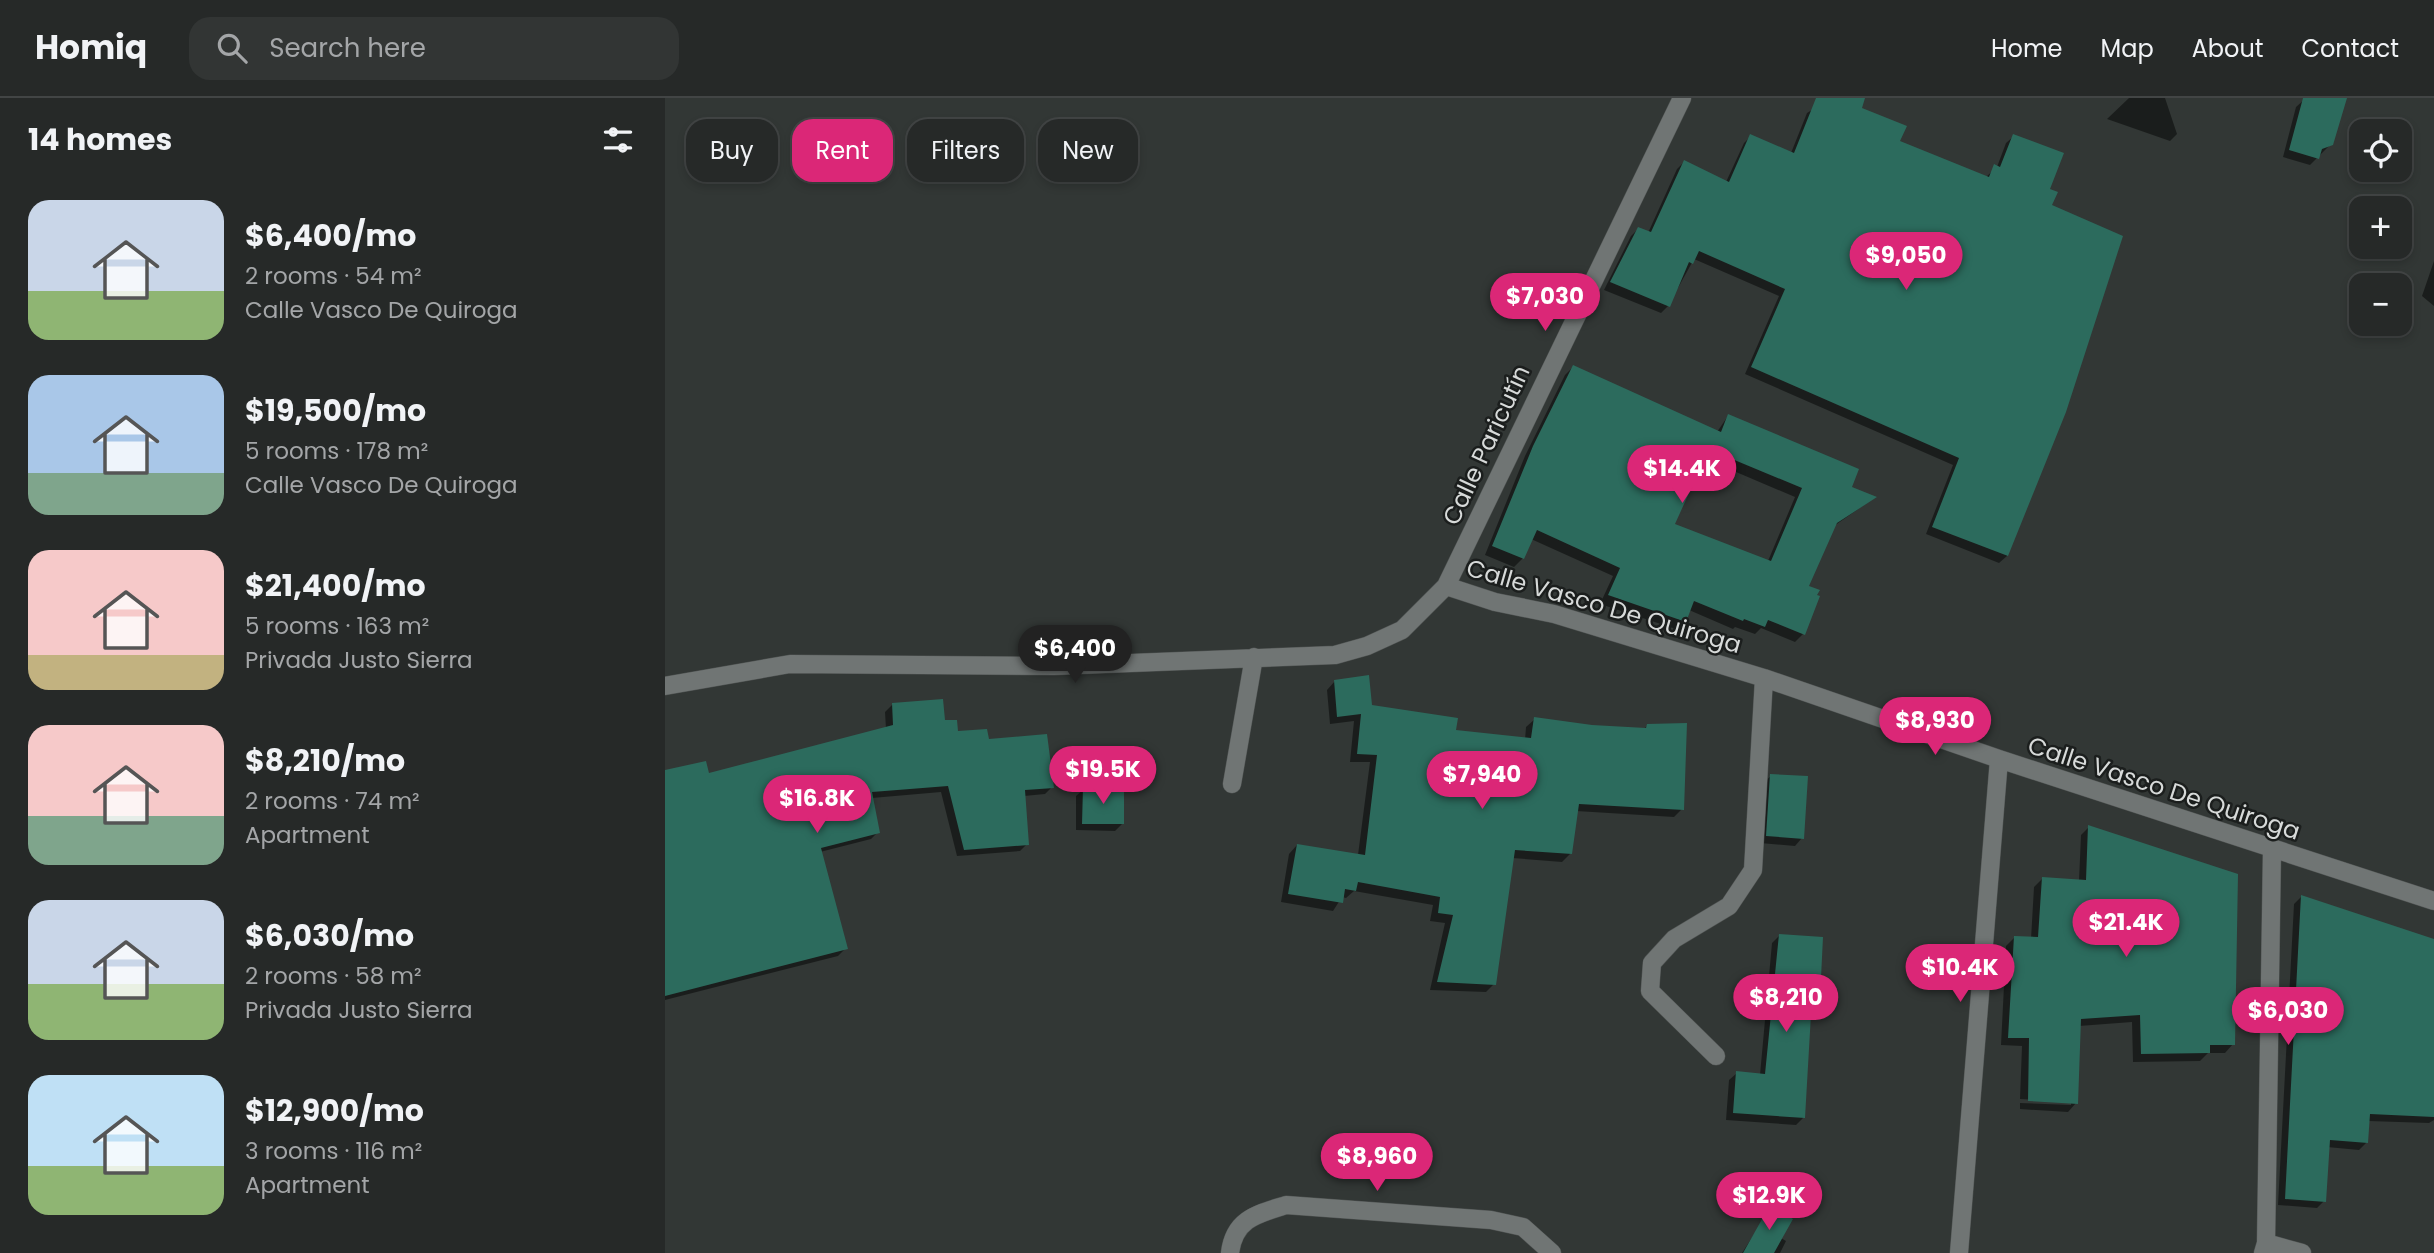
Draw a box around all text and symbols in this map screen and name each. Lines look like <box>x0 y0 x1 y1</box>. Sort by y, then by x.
search box <box>189 17 679 80</box>
text: Homiq <box>35 24 147 71</box>
icon: search <box>213 29 251 67</box>
text: Search here <box>269 30 426 66</box>
text: Home <box>1991 32 2063 65</box>
text: Map <box>2101 32 2154 65</box>
text: About <box>2192 32 2263 65</box>
text: Contact <box>2301 32 2399 65</box>
text: 14 homes <box>28 118 172 161</box>
chip: Buy <box>686 119 778 182</box>
chip: Rent <box>792 119 893 182</box>
chip: Filters <box>907 119 1024 182</box>
chip: New <box>1038 119 1138 182</box>
map controls <box>2349 119 2412 336</box>
button: locate <box>2349 119 2412 182</box>
icon: filters <box>599 121 637 159</box>
button: + <box>2349 196 2412 259</box>
text: $6,400/mo <box>245 214 416 257</box>
icon: home <box>84 228 168 312</box>
pin: $9,050 <box>1849 232 1963 292</box>
text: $9,050 <box>1866 239 1946 271</box>
text: 2 rooms · 54 m² <box>245 260 422 292</box>
button: − <box>2349 273 2412 336</box>
pin: $7,030 <box>1488 274 1602 333</box>
text: $7,030 <box>1506 280 1584 312</box>
text: Calle Vasco De Quiroga <box>245 294 518 326</box>
street label: Calle Paricutín <box>1435 360 1537 530</box>
text: $19,500/mo <box>245 389 426 432</box>
icon: home <box>84 403 168 487</box>
text: 5 rooms · 178 m² <box>245 435 428 467</box>
pin: $14.4K <box>1625 446 1739 505</box>
text: $14.4K <box>1643 452 1721 484</box>
text: Calle Vasco De Quiroga <box>245 469 518 501</box>
street label: Calle Vasco De Quiroga <box>1463 551 1745 661</box>
text: $21,400/mo <box>245 564 426 607</box>
icon: home <box>84 578 168 662</box>
text: 5 rooms · 163 m² <box>245 610 429 642</box>
pin: $6,400 <box>1018 626 1132 685</box>
text: $6,400 <box>1034 632 1116 664</box>
text: Privada Justo Sierra <box>245 644 473 676</box>
pin: $8,930 <box>1878 698 1992 757</box>
text: $8,930 <box>1895 704 1975 736</box>
street label: Calle Vasco De Quiroga <box>2024 728 2304 848</box>
text: $8,210/mo <box>245 739 405 782</box>
pin: $19.5K <box>1046 746 1160 806</box>
pin: $7,940 <box>1425 752 1539 811</box>
icon: home <box>84 753 168 837</box>
text: $19.5K <box>1065 753 1141 785</box>
text: $7,940 <box>1443 758 1521 790</box>
pin: $16.8K <box>760 776 874 835</box>
text: $16.8K <box>779 782 855 814</box>
text: 2 rooms · 74 m² <box>245 785 420 817</box>
text: Apartment <box>245 819 370 851</box>
pin: $21.4K <box>2069 900 2183 959</box>
text: $21.4K <box>2088 906 2164 938</box>
text: $6,030/mo <box>245 914 414 957</box>
icon: home <box>84 928 168 1012</box>
pin: $10.4K <box>1903 944 2017 1004</box>
text: $10.4K <box>1922 951 1998 983</box>
text: 2 rooms · 58 m² <box>245 960 422 992</box>
pin: $8,210 <box>1729 974 1843 1034</box>
text: $8,210 <box>1749 981 1823 1013</box>
pin: $6,030 <box>2231 988 2345 1047</box>
text: Privada Justo Sierra <box>245 994 473 1026</box>
text: $6,030 <box>2248 994 2328 1026</box>
text: $12,900/mo <box>245 1089 424 1132</box>
icon: home <box>84 1103 168 1187</box>
pin: $8,960 <box>1320 1134 1434 1193</box>
text: 3 rooms · 116 m² <box>245 1135 422 1167</box>
text: $8,960 <box>1337 1140 1417 1172</box>
text: Apartment <box>245 1169 370 1201</box>
pin: $12.9K <box>1712 1172 1826 1232</box>
text: $12.9K <box>1732 1179 1806 1211</box>

